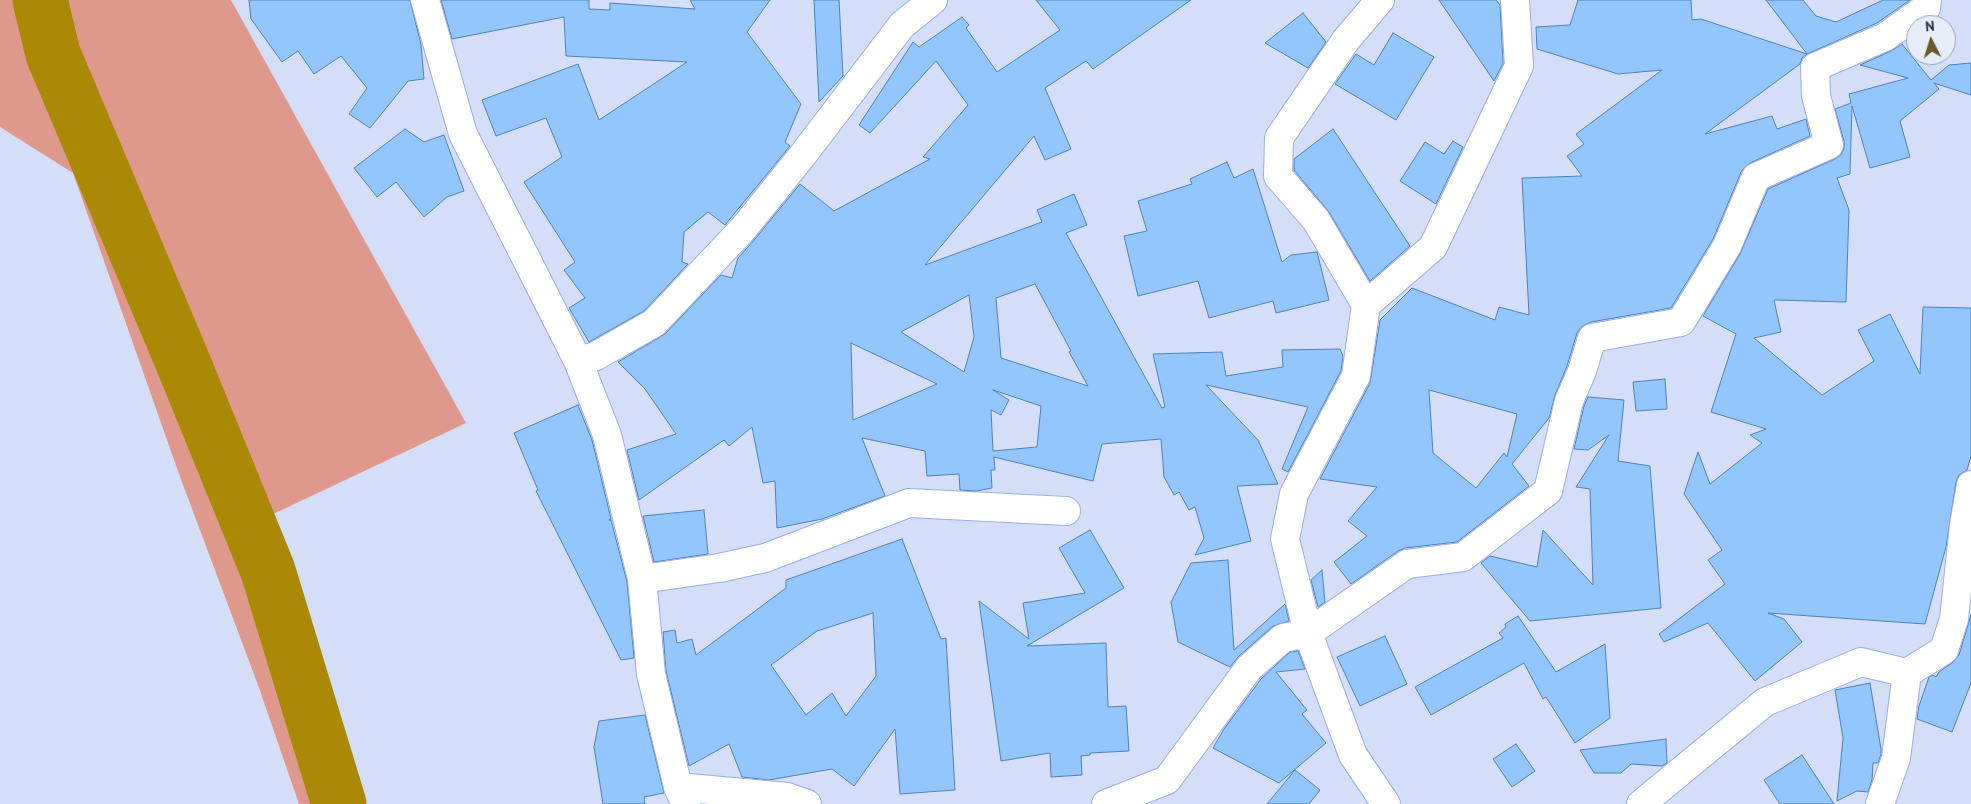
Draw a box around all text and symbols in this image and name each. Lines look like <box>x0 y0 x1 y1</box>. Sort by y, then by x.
north arrow <box>1906 15 1956 65</box>
text: N <box>1924 17 1935 35</box>

